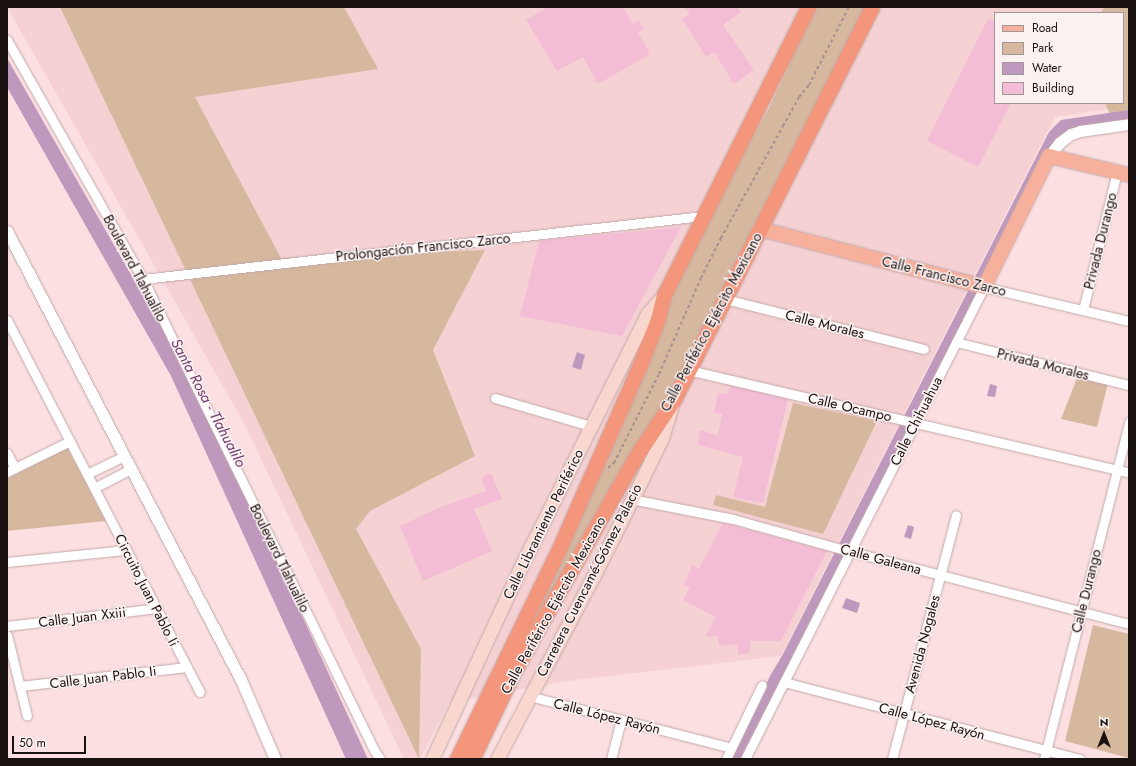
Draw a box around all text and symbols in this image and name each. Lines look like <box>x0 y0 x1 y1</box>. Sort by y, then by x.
legend <box>994 12 1124 104</box>
text: Road <box>1032 19 1058 37</box>
text: Park <box>1032 39 1053 57</box>
text: Water <box>1032 59 1062 77</box>
text: Building <box>1032 79 1074 97</box>
street label: Privada Durango <box>1080 191 1120 291</box>
street label: Boulevard Tlahualilo <box>100 212 170 324</box>
street label: Prolongación Francisco Zarco <box>335 229 511 265</box>
street label: Calle Periférico Ejército Mexicano <box>657 230 765 414</box>
street label: Calle Francisco Zarco <box>880 252 1008 300</box>
street label: Calle Morales <box>784 306 866 342</box>
water label: Santa Rosa - Tlahualilo <box>166 336 250 470</box>
street label: Privada Morales <box>995 344 1091 384</box>
street label: Calle Chihuahua <box>886 374 946 468</box>
street label: Calle Ocampo <box>807 389 893 425</box>
street label: Calle Libramiento Periférico <box>499 446 587 602</box>
street label: Carretera Cuencamé-Gómez Palacio <box>533 481 645 679</box>
street label: Boulevard Tlahualilo <box>246 501 314 615</box>
street label: Calle Periférico Ejército Mexicano <box>497 513 609 697</box>
street label: Circuito Juan Pablo Ii <box>111 531 183 649</box>
street label: Calle Galeana <box>839 540 923 578</box>
street label: Calle Durango <box>1068 547 1104 635</box>
street label: Avenida Nogales <box>901 593 943 695</box>
street label: Calle Juan Xxiii <box>37 603 127 631</box>
street label: Calle Juan Pablo Ii <box>49 662 157 692</box>
street label: Calle López Rayón <box>552 695 662 737</box>
street label: Calle López Rayón <box>877 699 987 743</box>
north arrow <box>1084 714 1124 754</box>
text: N <box>1100 714 1108 730</box>
scale bar <box>14 728 88 754</box>
text: 50 m <box>19 734 46 752</box>

